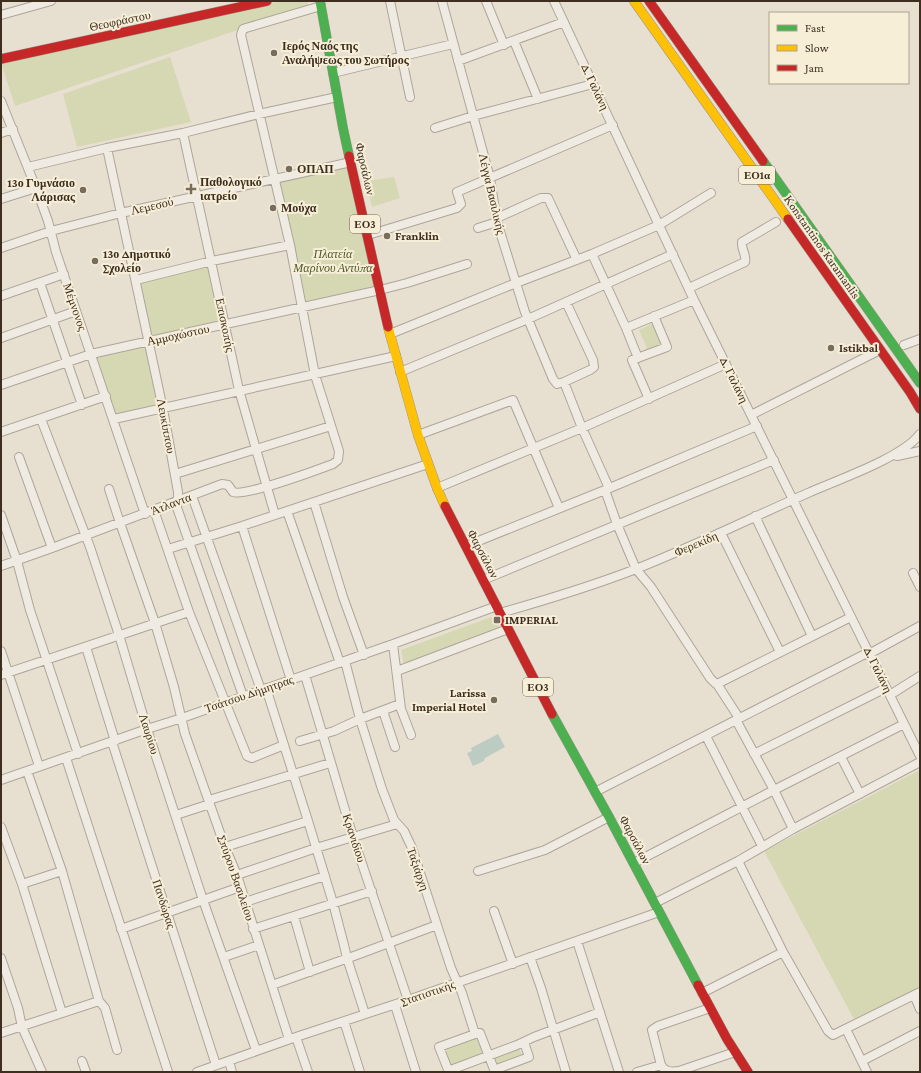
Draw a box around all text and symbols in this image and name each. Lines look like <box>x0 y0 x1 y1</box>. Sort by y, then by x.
street label: Θεοφράστου <box>88 8 152 34</box>
legend <box>769 12 909 84</box>
text: Fast <box>805 21 826 35</box>
place label: Ιερός Ναός της Αναλήψεως του Σωτήρος <box>282 39 410 67</box>
text: Slow <box>805 41 829 55</box>
marker: Ιερός Ναός της Αναλήψεως του Σωτήρος <box>269 48 279 58</box>
text: Jam <box>804 61 824 75</box>
street label: Δ. Γαλάνη <box>578 62 612 112</box>
street label: Φαρσάλων <box>352 142 378 197</box>
street label: Λέγγα Βασιλικής <box>476 152 508 236</box>
place label: ΟΠΑΠ <box>297 162 334 176</box>
marker: ΟΠΑΠ <box>284 164 294 174</box>
road number: ΕΟ1α <box>739 166 775 184</box>
place label: Παθολογικό ιατρείο <box>200 175 262 203</box>
place label: 13ο Γυμνάσιο Λάρισας <box>7 176 76 204</box>
marker: Παθολογικό ιατρείο <box>185 183 197 195</box>
marker: 13ο Γυμνάσιο Λάρισας <box>78 185 88 195</box>
street label: Κonstantinos Karamanlis <box>781 193 863 302</box>
street label: Λεμεσού <box>129 194 175 218</box>
place label: Μούχα <box>281 201 317 215</box>
marker: Μούχα <box>268 203 278 213</box>
road number: ΕΟ3 <box>350 215 380 233</box>
place label: Franklin <box>395 229 439 243</box>
marker: Franklin <box>382 231 392 241</box>
place label: 13ο Δημοτικό Σχολείο <box>103 247 171 275</box>
park label: Πλατεία Μαρίνου Αντύπα <box>292 247 373 275</box>
marker: 13ο Δημοτικό Σχολείο <box>90 256 100 266</box>
street label: Μέμνονος <box>60 281 90 333</box>
street label: Επισκοπής <box>212 297 238 353</box>
street label: Αμμοχώστου <box>145 322 211 348</box>
place label: Istikbal <box>839 341 879 355</box>
marker: Istikbal <box>826 343 836 353</box>
street label: Δ. Γαλάνη <box>717 355 751 405</box>
street label: Λευκίππου <box>154 397 178 455</box>
street label: Άτλαντα <box>149 490 194 518</box>
street label: Φαρσάλων <box>464 527 502 581</box>
street label: Φερεκίδη <box>672 529 720 559</box>
place label: IMPERIAL <box>505 613 558 627</box>
marker: IMPERIAL <box>492 615 502 625</box>
street label: Δ. Γαλάνη <box>861 645 895 695</box>
street label: Τσάτσου Δήμητρας <box>203 672 296 716</box>
road number: ΕΟ3 <box>523 678 553 696</box>
place label: Larissa Imperial Hotel <box>412 686 486 714</box>
marker: Larissa Imperial Hotel <box>489 695 499 705</box>
street label: Λαυρίου <box>136 712 162 756</box>
street label: Κρανιδίου <box>340 812 368 864</box>
street label: Φαρσάλων <box>616 813 654 867</box>
street label: Σπύρου Βασιλείου <box>215 833 257 923</box>
street label: Ταξιάρχη <box>404 845 432 893</box>
street label: Πανδώρας <box>149 878 179 931</box>
street label: Στατιστικής <box>399 977 457 1009</box>

